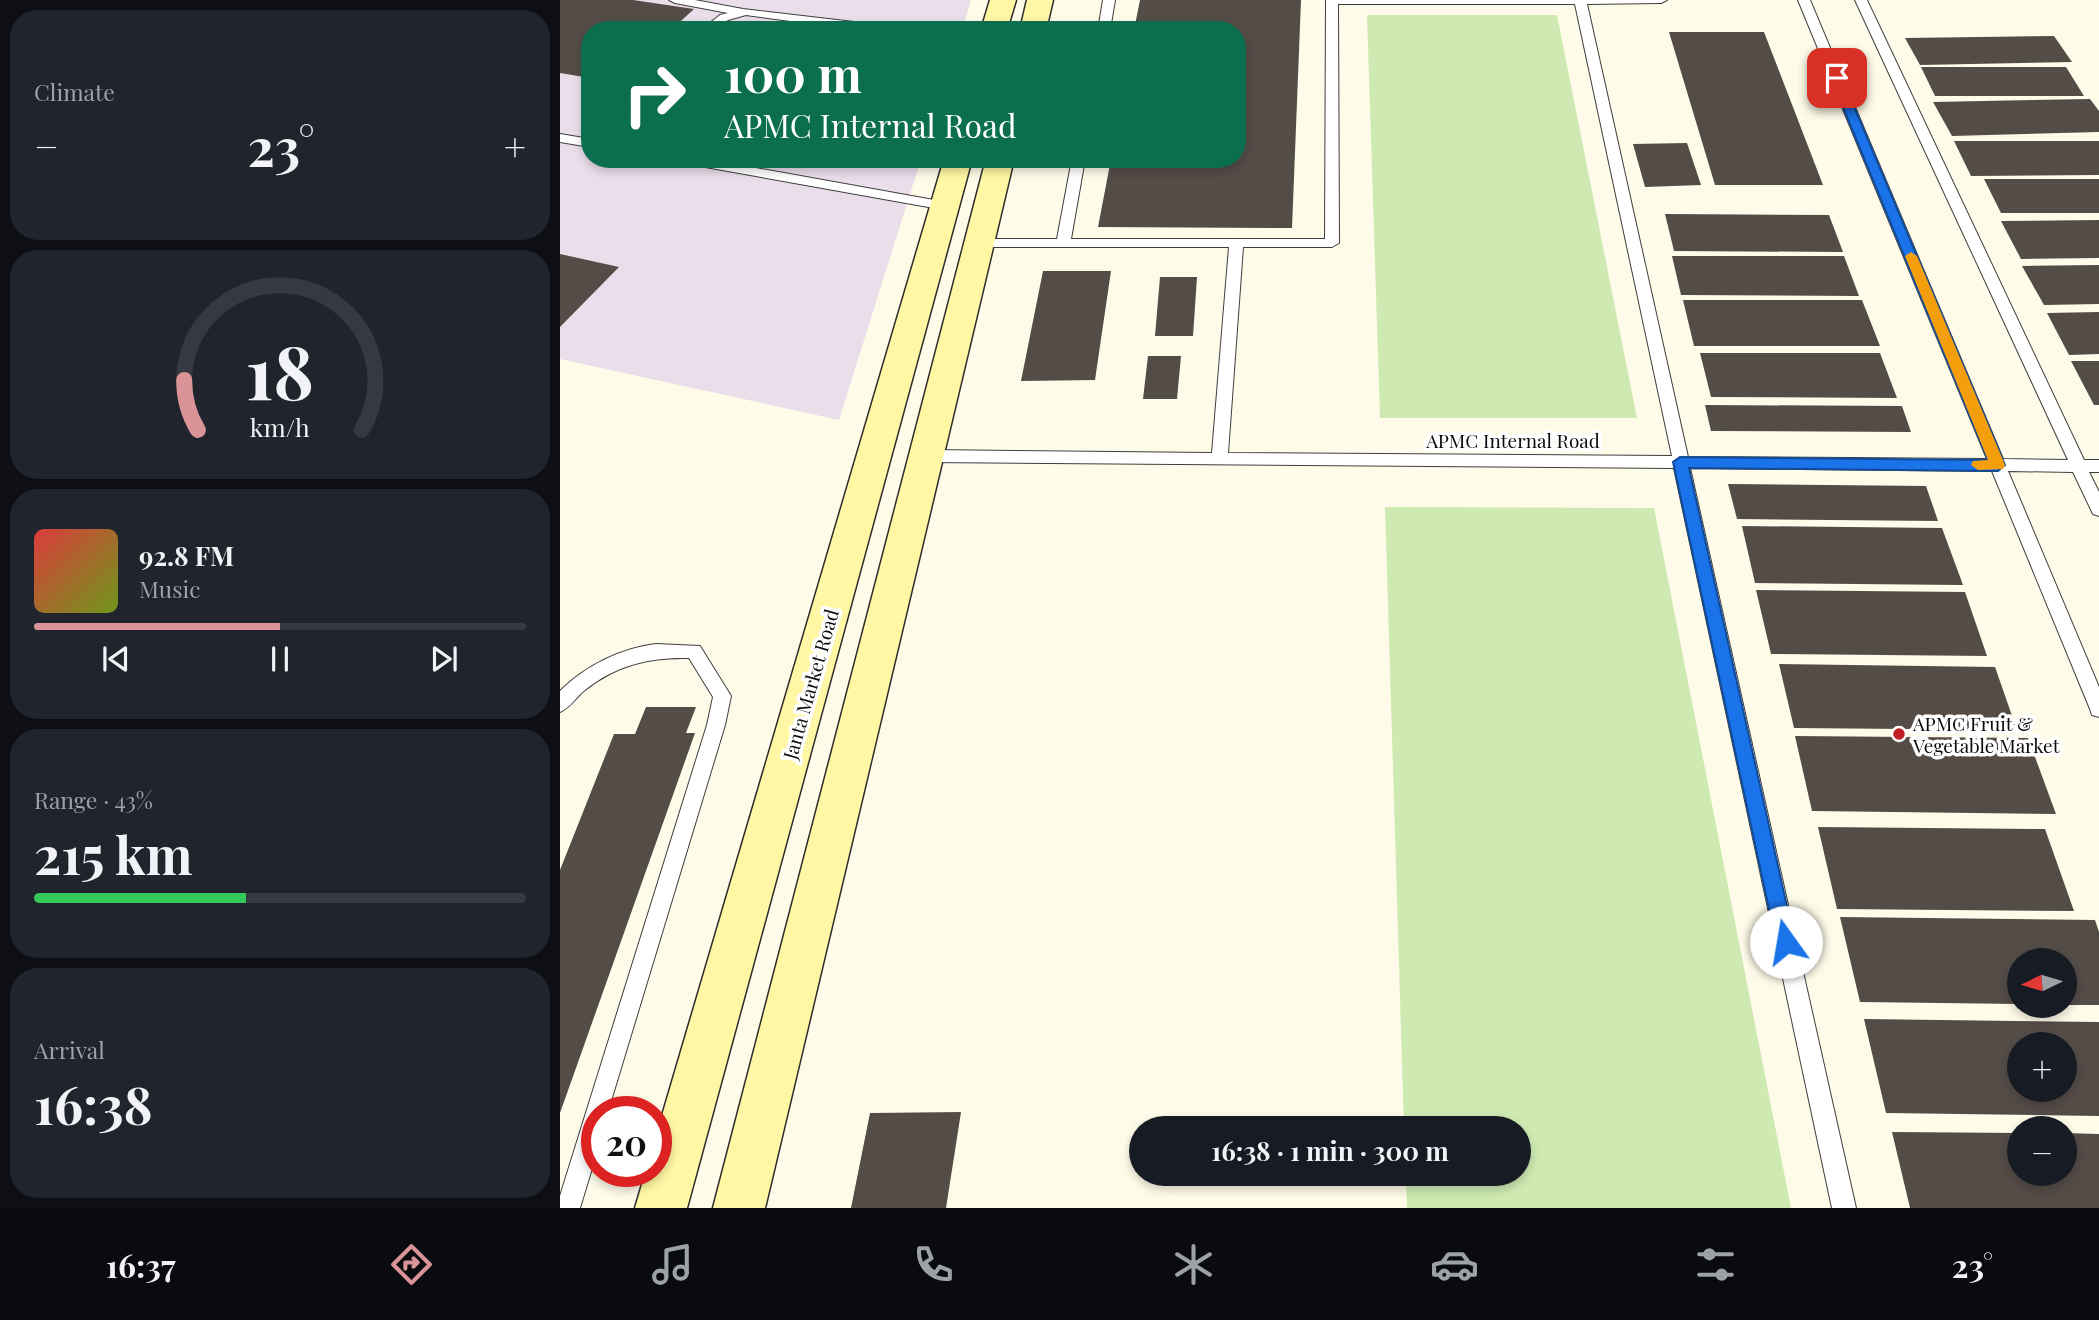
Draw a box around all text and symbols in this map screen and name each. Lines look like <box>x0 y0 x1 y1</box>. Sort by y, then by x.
text: 100 m <box>724 40 862 105</box>
pin <box>1807 48 1867 108</box>
icon: right <box>609 49 700 140</box>
icon: arrive <box>1818 59 1856 97</box>
text: Climate <box>34 76 115 107</box>
text: APMC Internal Road <box>724 103 1017 146</box>
text: 23° <box>248 111 315 180</box>
text: − <box>34 120 59 171</box>
text: + <box>504 120 526 171</box>
text: 18 <box>246 322 314 419</box>
text: km/h <box>250 410 310 443</box>
street label: APMC Internal Road <box>1425 427 1600 453</box>
text: 92.8 FM <box>139 538 234 573</box>
text: Music <box>139 573 200 604</box>
street label: Janta Market Road <box>776 606 844 763</box>
icon: previous <box>97 640 135 678</box>
icon: pause <box>261 640 299 678</box>
icon: next <box>425 640 463 678</box>
place label: APMC Fruit & Vegetable Market <box>1912 710 2060 758</box>
marker: APMC Fruit & Vegetable Market <box>1891 726 1907 742</box>
text: Range · 43% <box>34 784 153 815</box>
text: 215 km <box>34 819 193 888</box>
position arrow <box>1749 905 1823 979</box>
north arrow <box>2007 948 2077 1018</box>
map controls <box>2007 948 2077 1186</box>
button: + <box>2007 1032 2077 1102</box>
text: Arrival <box>34 1034 105 1065</box>
text: 16:38 <box>34 1069 153 1138</box>
speed limit sign: 20 <box>581 1096 672 1187</box>
button: − <box>2007 1116 2077 1186</box>
text: 16:38 · 1 min · 300 m <box>1211 1133 1449 1168</box>
icon: directions <box>387 1240 436 1289</box>
icon: music <box>648 1240 697 1289</box>
icon: phone <box>909 1240 958 1289</box>
icon: climate <box>1169 1240 1218 1289</box>
icon: car <box>1430 1240 1479 1289</box>
icon: filters <box>1691 1240 1740 1289</box>
text: 16:37 <box>106 1243 176 1286</box>
text: 23° <box>1952 1243 1993 1286</box>

